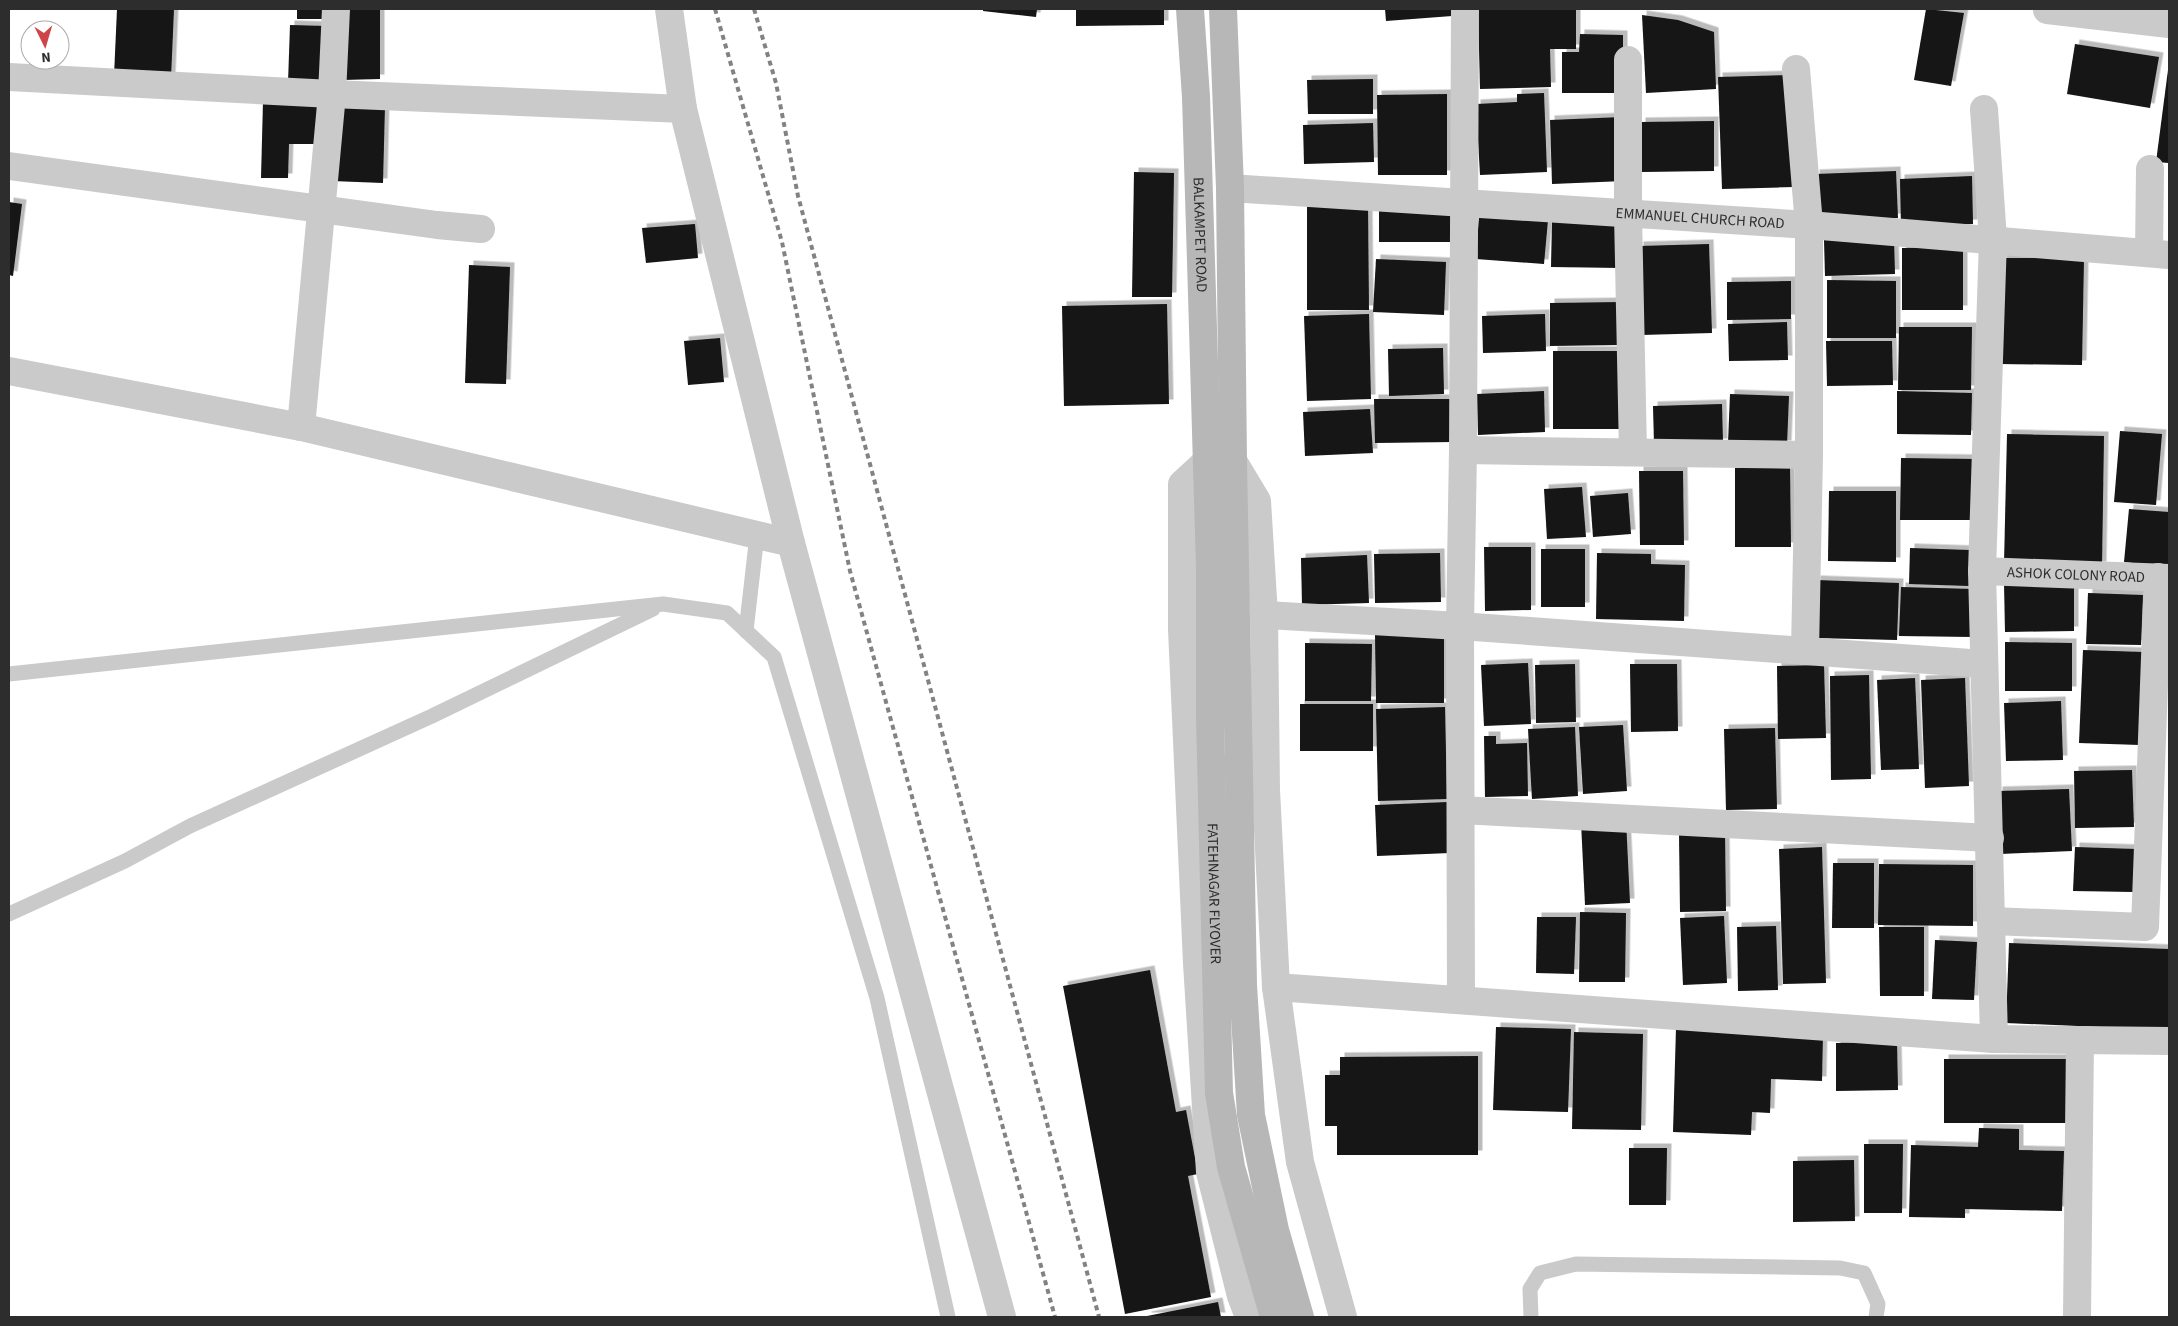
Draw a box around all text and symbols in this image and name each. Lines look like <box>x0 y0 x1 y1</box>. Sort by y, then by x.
north arrow <box>20 20 70 70</box>
text: N <box>41 47 52 67</box>
street label: BALKAMPET ROAD <box>1187 177 1212 293</box>
street label: EMMANUEL CHURCH ROAD <box>1615 203 1785 234</box>
street label: ASHOK COLONY ROAD <box>2006 562 2145 588</box>
street label: FATEHNAGAR FLYOVER <box>1202 823 1226 965</box>

